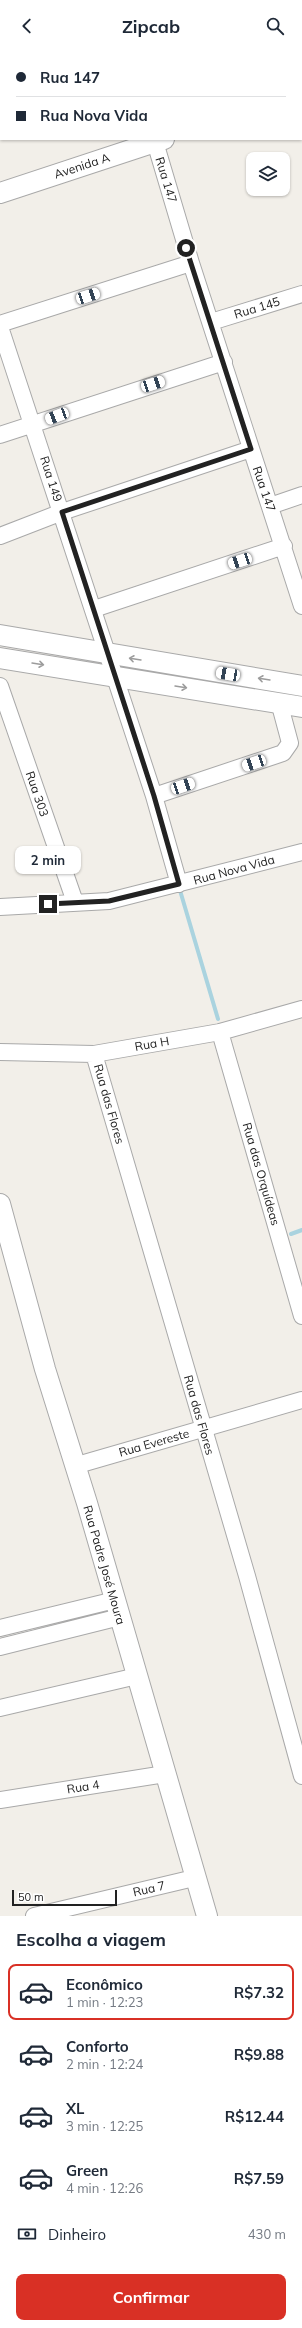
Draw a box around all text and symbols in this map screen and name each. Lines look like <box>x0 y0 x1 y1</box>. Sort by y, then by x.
icon: back <box>16 15 38 37</box>
text: Zipcab <box>122 15 180 38</box>
icon: search <box>264 15 286 37</box>
text: Rua 147 <box>40 68 100 87</box>
text: Rua Nova Vida <box>40 106 148 125</box>
street label: Avenida A <box>52 149 112 182</box>
map controls <box>246 152 290 196</box>
button: layers <box>246 152 290 196</box>
street label: Rua 147 <box>152 155 181 205</box>
route start <box>177 239 195 257</box>
car <box>75 287 101 305</box>
street label: Rua 145 <box>232 293 282 322</box>
car <box>140 375 166 393</box>
car <box>44 406 70 426</box>
street label: Rua 149 <box>37 454 66 504</box>
street label: Rua 147 <box>250 464 279 514</box>
car <box>227 552 253 570</box>
one-way arrow <box>129 654 142 662</box>
one-way arrow <box>32 660 45 668</box>
car <box>215 666 241 682</box>
one-way arrow <box>257 675 270 683</box>
one-way arrow <box>174 683 187 691</box>
car <box>241 753 267 773</box>
street label: Rua 303 <box>23 769 52 819</box>
car <box>170 776 196 796</box>
callout: 2 min <box>15 846 81 874</box>
street label: Rua Nova Vida <box>192 851 276 888</box>
text: 2 min <box>31 852 65 868</box>
route end <box>39 895 57 913</box>
street label: Rua H <box>133 1033 170 1054</box>
street label: Rua das Flores <box>91 1062 128 1146</box>
street label: Rua das Orquídeas <box>240 1121 283 1227</box>
street label: Rua das Flores <box>181 1373 218 1457</box>
street label: Rua Evereste <box>117 1425 191 1460</box>
street label: Rua Padre José Moura <box>80 1503 129 1626</box>
street label: Rua 4 <box>66 1777 100 1796</box>
street label: Rua 7 <box>131 1878 167 1900</box>
scale bar <box>12 1888 117 1907</box>
text: 50 m <box>18 1890 44 1904</box>
text: Escolha a viagem <box>16 1928 166 1951</box>
icon: car <box>18 1974 54 2010</box>
text: Econômico <box>66 1975 143 1994</box>
text: R$7.32 <box>234 1983 284 2002</box>
text: 1 min · 12:23 <box>66 1994 143 2010</box>
icon: car <box>18 2036 54 2072</box>
text: Conforto <box>66 2037 129 2056</box>
text: R$9.88 <box>234 2045 284 2064</box>
text: 2 min · 12:24 <box>66 2056 143 2072</box>
icon: car <box>18 2098 54 2134</box>
text: XL <box>66 2099 84 2118</box>
text: R$12.44 <box>225 2107 284 2126</box>
text: 3 min · 12:25 <box>66 2118 143 2134</box>
icon: car <box>18 2160 54 2196</box>
text: Green <box>66 2161 108 2180</box>
text: R$7.59 <box>234 2169 284 2188</box>
text: 4 min · 12:26 <box>66 2180 143 2196</box>
icon: cash <box>16 2223 38 2245</box>
text: Dinheiro <box>48 2225 106 2244</box>
text: 430 m <box>248 2226 286 2242</box>
button: Confirmar <box>16 2274 286 2320</box>

